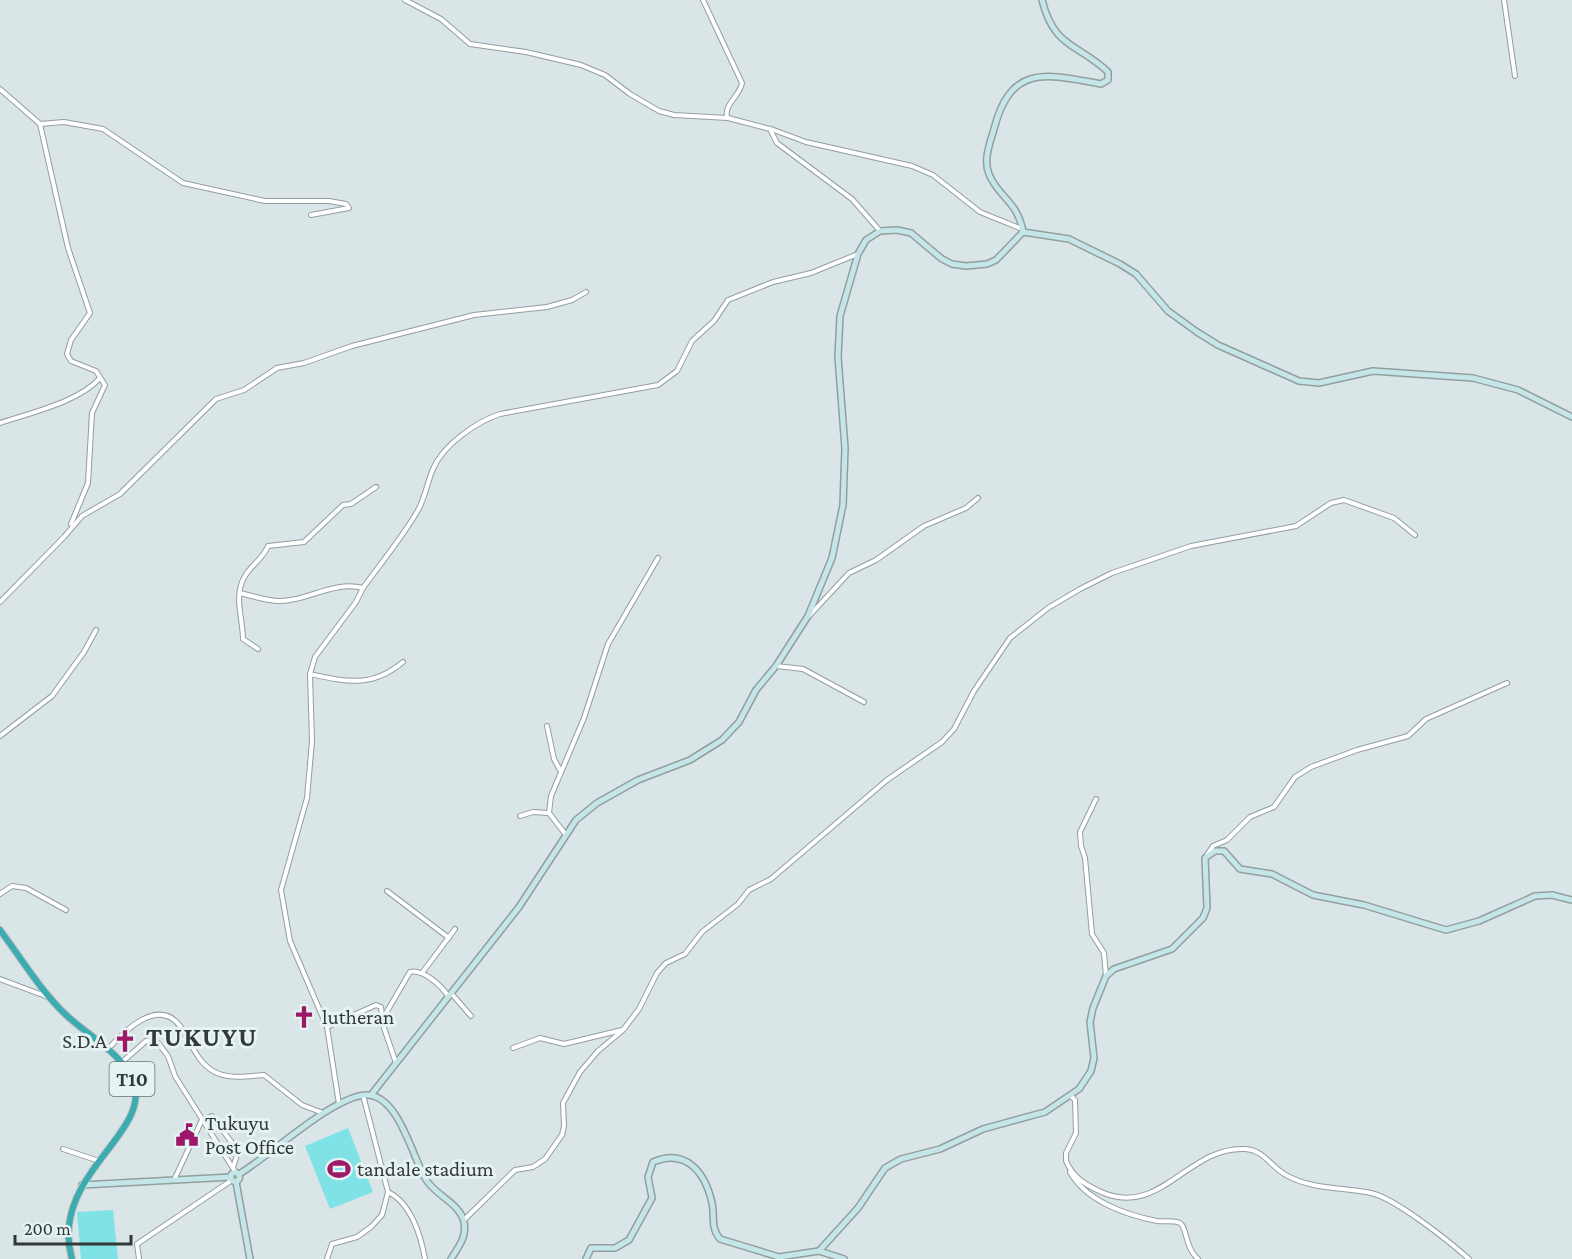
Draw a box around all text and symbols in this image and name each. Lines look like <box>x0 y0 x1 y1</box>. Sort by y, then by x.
church icon: lutheran <box>291 1004 317 1030</box>
place label: lutheran <box>322 1005 394 1029</box>
district label: TUKUYU <box>146 1022 258 1052</box>
church icon: S.D.A <box>112 1028 138 1054</box>
place label: S.D.A <box>62 1029 107 1053</box>
road number: T10 <box>110 1062 154 1096</box>
place label: Tukuyu Post Office <box>205 1111 294 1159</box>
public building icon: Tukuyu Post Office <box>174 1122 200 1148</box>
sports icon: tandale stadium <box>326 1156 352 1182</box>
place label: tandale stadium <box>357 1157 494 1181</box>
scale bar <box>15 1208 130 1246</box>
text: 200 m <box>24 1219 71 1239</box>

